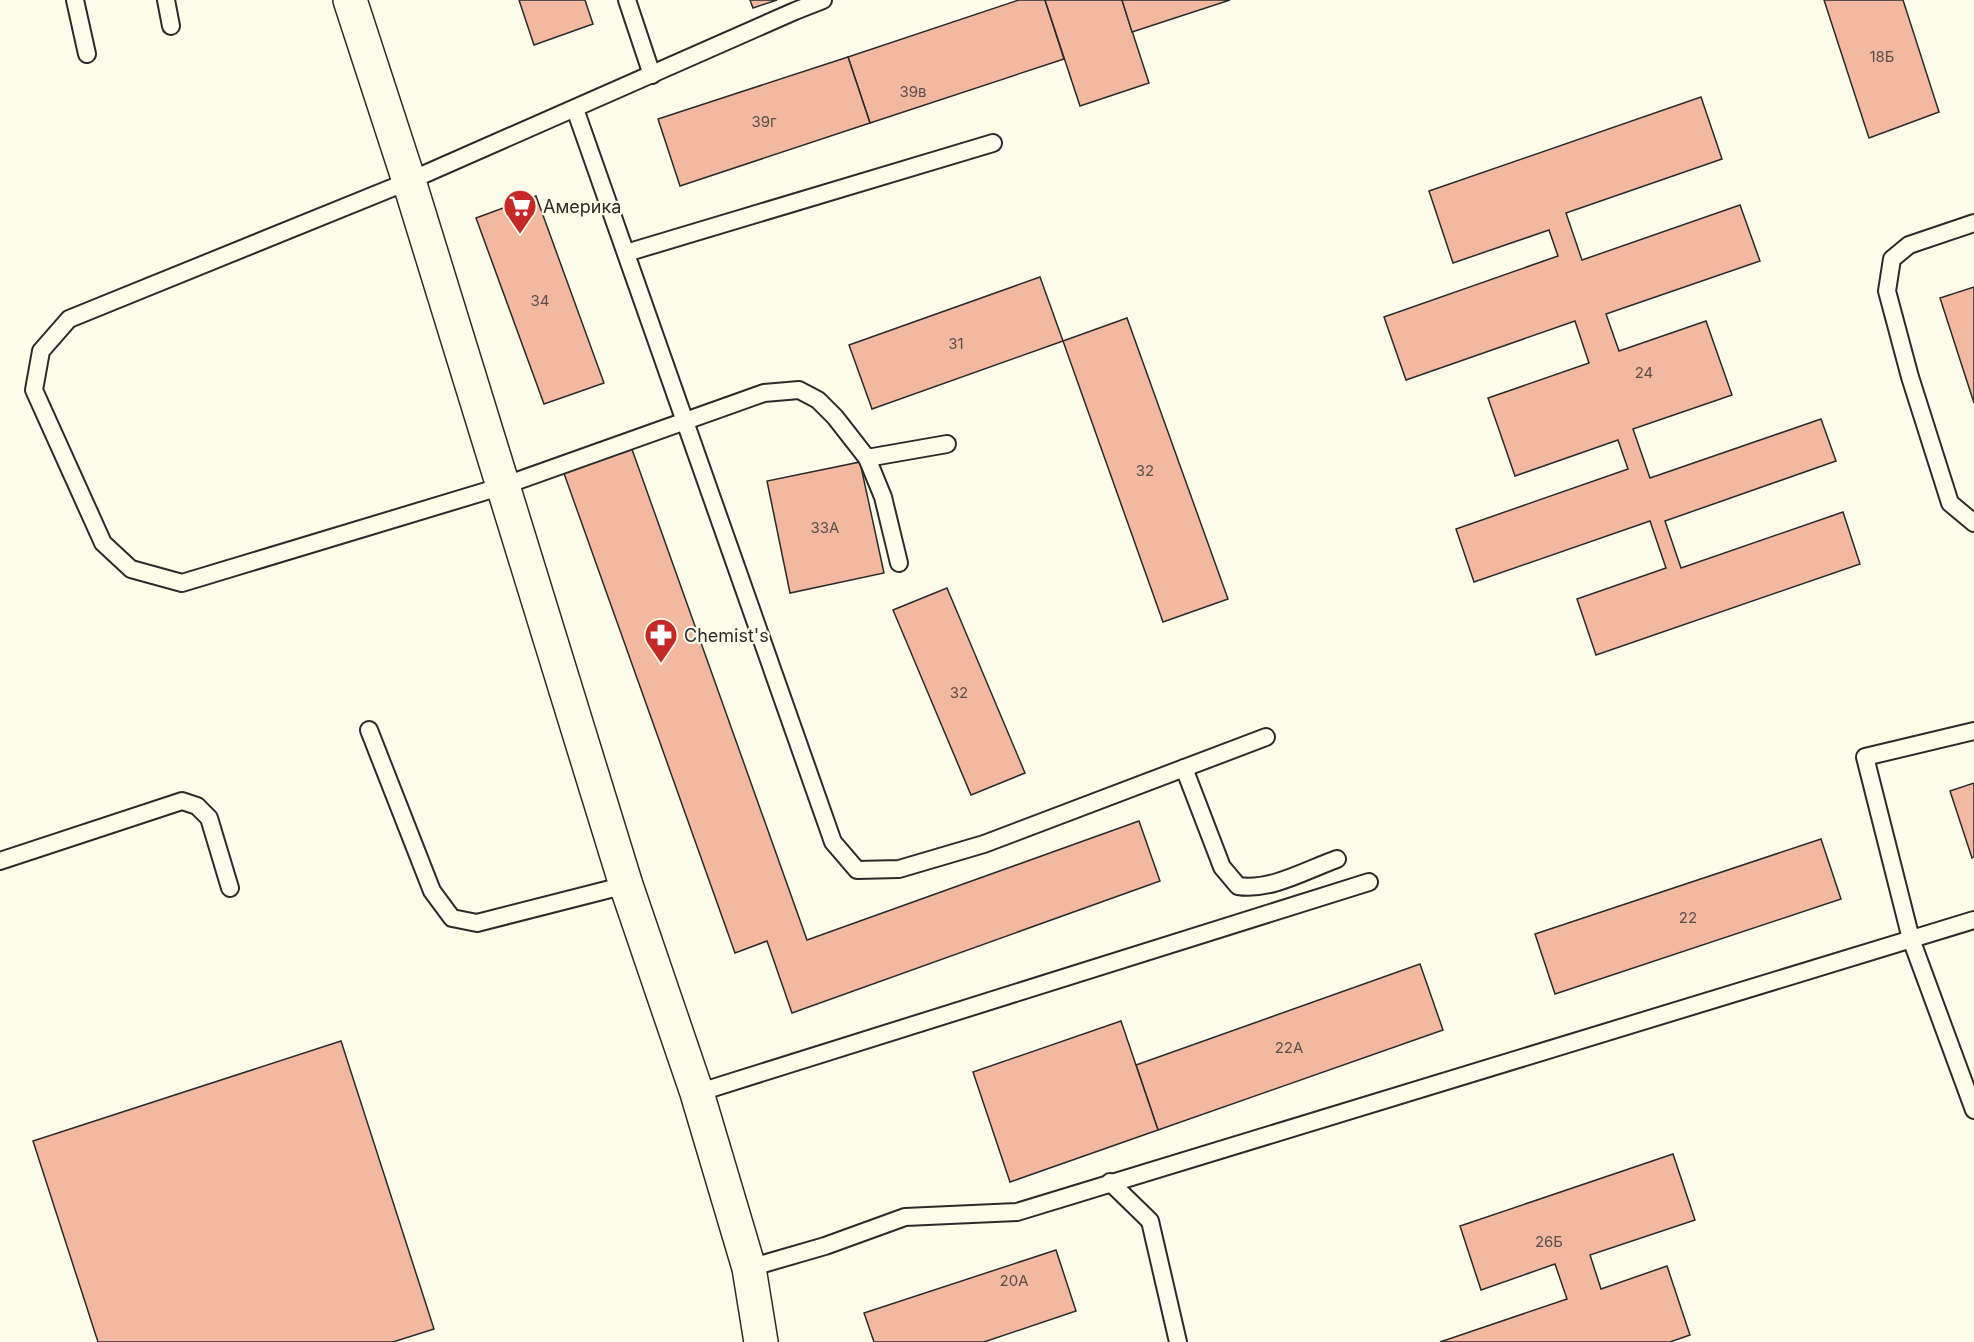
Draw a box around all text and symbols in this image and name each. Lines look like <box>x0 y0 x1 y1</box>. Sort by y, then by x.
house number: 18Б <box>1869 47 1895 66</box>
house number: 39в <box>899 82 927 101</box>
house number: 39г <box>751 112 777 131</box>
supermarket icon: Америка <box>502 188 538 235</box>
place label: Америка <box>543 196 621 217</box>
house number: 34 <box>531 291 549 310</box>
house number: 31 <box>948 334 964 353</box>
house number: 24 <box>1635 363 1653 382</box>
house number: 32 <box>1136 461 1154 480</box>
house number: 33А <box>811 518 839 537</box>
pharmacy icon: Chemist's <box>643 617 679 664</box>
place label: Chemist's <box>684 625 769 646</box>
house number: 32 <box>950 683 968 702</box>
house number: 22 <box>1679 908 1697 927</box>
house number: 22А <box>1275 1038 1303 1057</box>
house number: 26Б <box>1535 1232 1563 1251</box>
house number: 20А <box>1000 1271 1028 1290</box>

